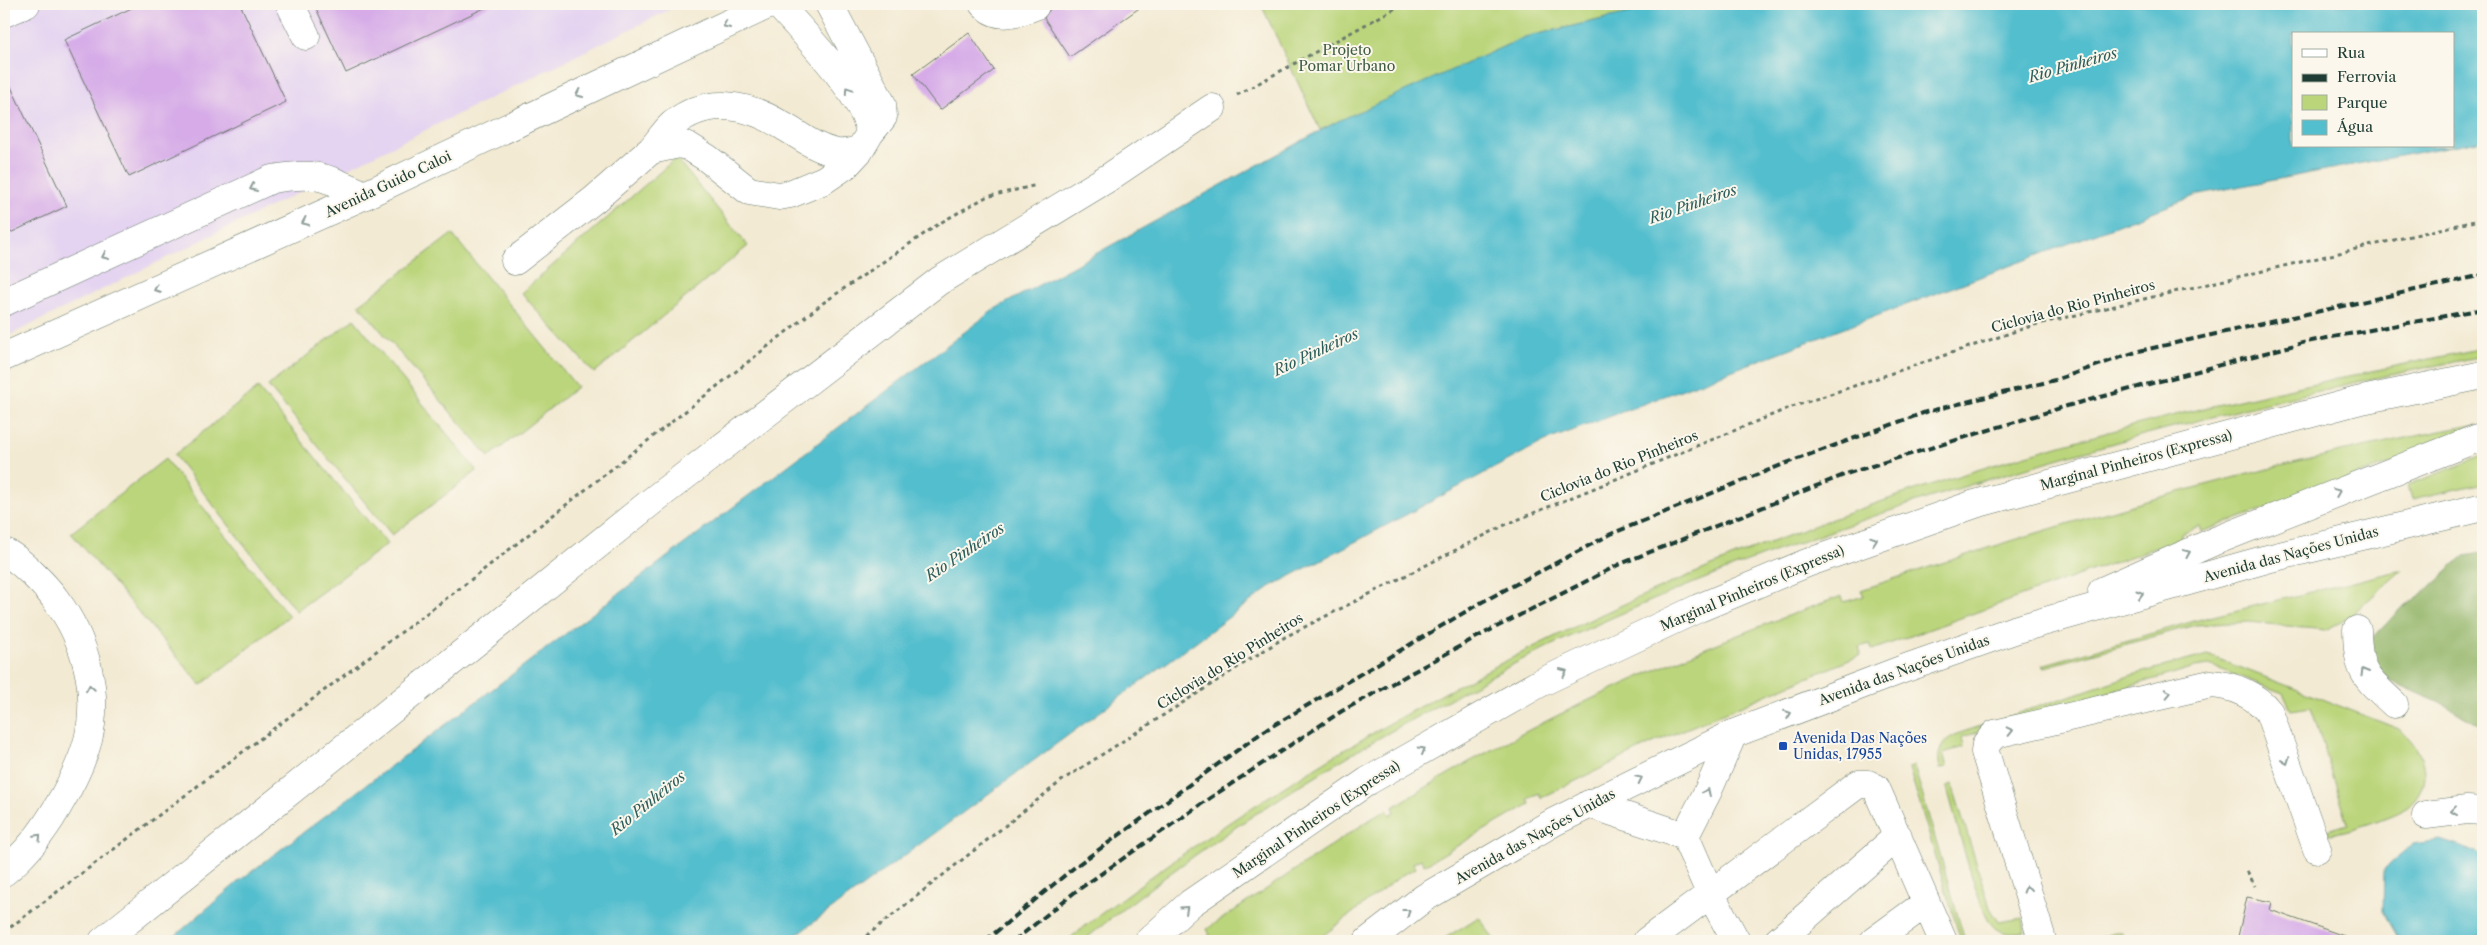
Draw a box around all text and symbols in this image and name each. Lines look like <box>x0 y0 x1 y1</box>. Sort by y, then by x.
one-way arrow <box>722 18 731 29</box>
legend <box>2292 32 2454 148</box>
park label: Projeto Pomar Urbano <box>1299 41 1395 75</box>
water label: Rio Pinheiros <box>2025 43 2120 87</box>
text: Rua <box>2337 43 2365 62</box>
text: Ferrovia <box>2337 67 2396 86</box>
one-way arrow <box>845 86 854 96</box>
one-way arrow <box>575 88 584 98</box>
text: Parque <box>2337 93 2387 112</box>
text: Água <box>2336 117 2373 136</box>
street label: Avenida Guido Caloi <box>321 147 454 222</box>
water label: Rio Pinheiros <box>1645 180 1740 228</box>
one-way arrow <box>249 182 258 193</box>
one-way arrow <box>301 216 310 227</box>
one-way arrow <box>101 249 110 260</box>
street label: Ciclovia do Rio Pinheiros <box>1989 275 2157 337</box>
one-way arrow <box>153 282 162 293</box>
water label: Rio Pinheiros <box>1269 323 1362 380</box>
street label: Ciclovia do Rio Pinheiros <box>1537 426 1701 506</box>
street label: Marginal Pinheiros (Expressa) <box>2038 426 2234 494</box>
one-way arrow <box>2332 488 2341 498</box>
water label: Rio Pinheiros <box>921 518 1008 586</box>
street label: Avenida das Nações Unidas <box>2200 522 2381 586</box>
one-way arrow <box>1869 535 1878 545</box>
street label: Marginal Pinheiros (Expressa) <box>1657 541 1847 635</box>
one-way arrow <box>2182 549 2191 560</box>
one-way arrow <box>2136 590 2144 600</box>
street label: Ciclovia do Rio Pinheiros <box>1154 609 1306 713</box>
street label: Avenida das Nações Unidas <box>1815 631 1992 710</box>
one-way arrow <box>1559 668 1568 678</box>
one-way arrow <box>2360 669 2370 678</box>
one-way arrow <box>86 683 96 692</box>
one-way arrow <box>2164 689 2173 699</box>
one-way arrow <box>1783 710 1792 720</box>
one-way arrow <box>2006 726 2015 737</box>
place label: Avenida Das Nações Unidas, 17955 <box>1792 729 1927 763</box>
marker: Avenida Das Nações Unidas, 17955 <box>1777 740 1789 752</box>
one-way arrow <box>1416 747 1425 757</box>
street label: Marginal Pinheiros (Expressa) <box>1229 756 1403 882</box>
one-way arrow <box>2280 757 2290 765</box>
water label: Rio Pinheiros <box>605 766 690 839</box>
one-way arrow <box>1634 775 1643 786</box>
street label: Avenida das Nações Unidas <box>1451 784 1618 888</box>
one-way arrow <box>1701 789 1711 798</box>
one-way arrow <box>2450 805 2458 816</box>
one-way arrow <box>32 833 41 842</box>
one-way arrow <box>2022 885 2032 894</box>
one-way arrow <box>1179 906 1188 915</box>
one-way arrow <box>1401 909 1410 917</box>

